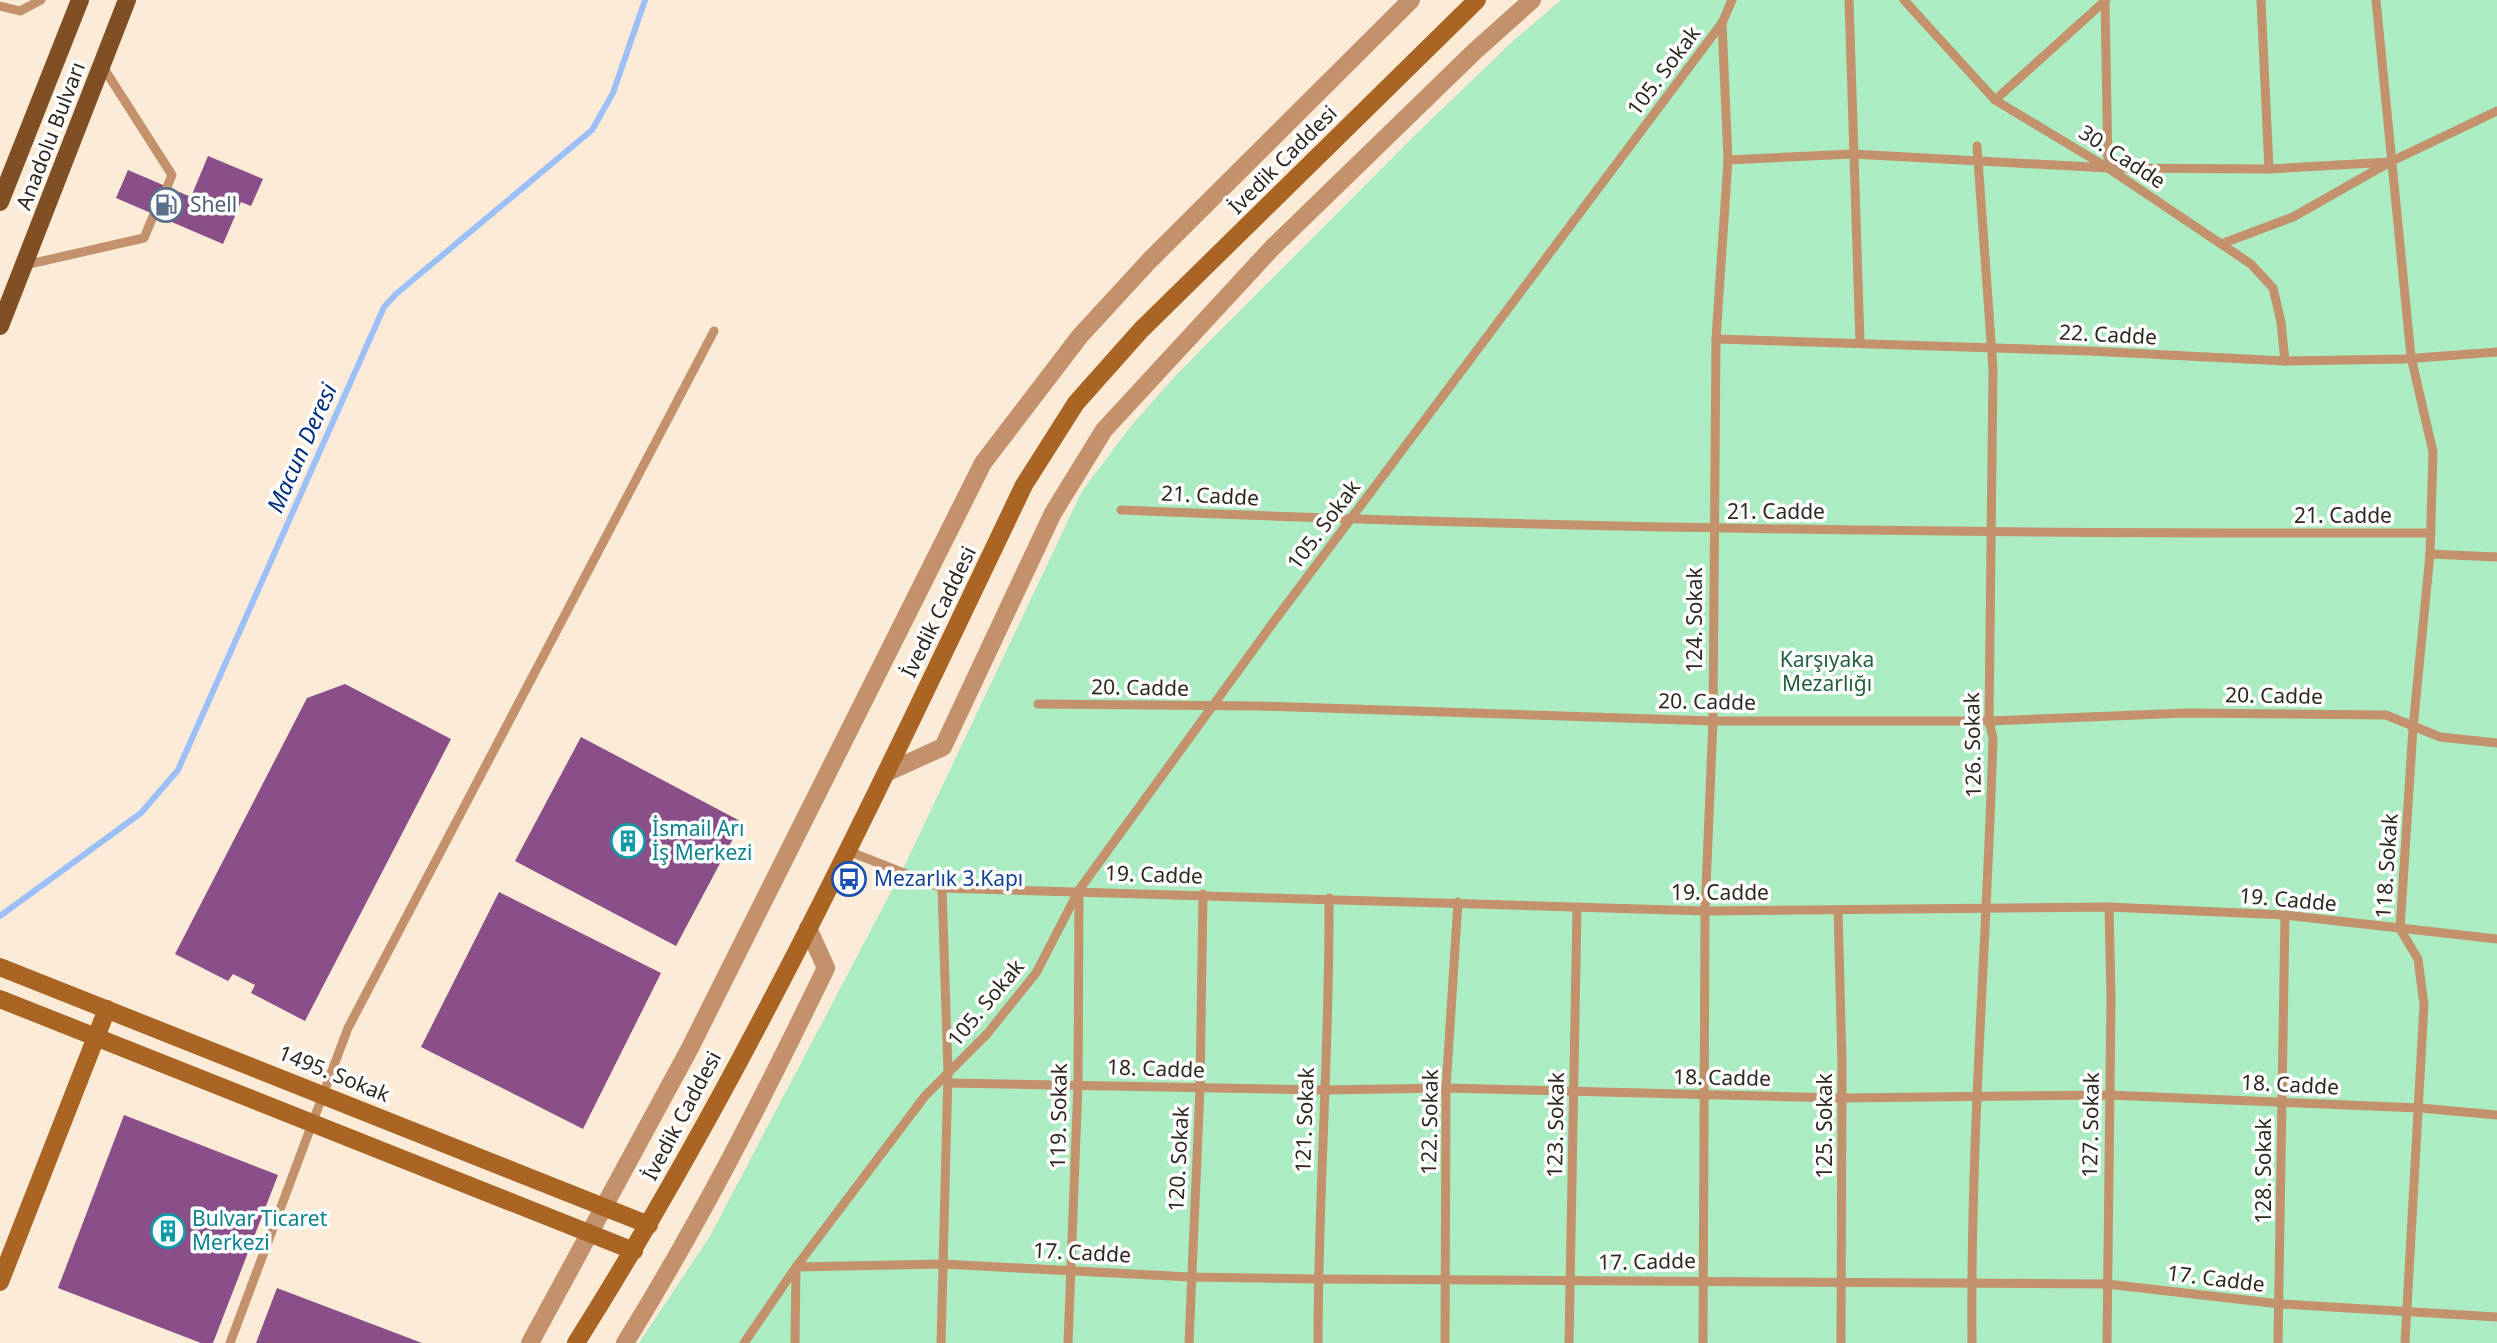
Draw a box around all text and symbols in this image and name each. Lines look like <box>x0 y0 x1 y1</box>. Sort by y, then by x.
street label: 105. Sokak <box>1620 19 1707 121</box>
street label: Anadolu Bulvarı <box>9 58 91 214</box>
street label: İvedik Caddesi <box>1222 99 1343 220</box>
street label: 30. Cadde <box>2074 118 2171 195</box>
fuel station icon: Shell <box>147 186 185 224</box>
place label: Shell <box>190 190 237 218</box>
street label: 22. Cadde <box>2058 317 2158 351</box>
water label: Macun Deresi <box>258 377 344 517</box>
street label: 105. Sokak <box>1280 473 1367 575</box>
street label: 21. Cadde <box>1160 478 1260 512</box>
street label: 21. Cadde <box>1727 497 1825 525</box>
street label: 21. Cadde <box>2294 501 2392 529</box>
street label: İvedik Caddesi <box>894 541 982 682</box>
street label: 124. Sokak <box>1680 566 1708 673</box>
park label: Karşıyaka Mezarlığı <box>1780 645 1874 697</box>
street label: 20. Cadde <box>1091 672 1189 702</box>
street label: 20. Cadde <box>2225 680 2323 710</box>
street label: 20. Cadde <box>1658 686 1756 716</box>
street label: 126. Sokak <box>1957 691 1987 798</box>
street label: 118. Sokak <box>2368 812 2404 920</box>
place label: İsmail Arı İş Merkezi <box>652 814 752 866</box>
building icon: İsmail Arı İş Merkezi <box>609 822 647 860</box>
street label: 19. Cadde <box>1105 858 1203 890</box>
bus stop icon: Mezarlık 3.Kapı <box>830 860 868 898</box>
place label: Mezarlık 3.Kapı <box>874 864 1023 892</box>
street label: 19. Cadde <box>1671 878 1769 906</box>
street label: 19. Cadde <box>2238 881 2338 917</box>
street label: 105. Sokak <box>941 952 1030 1052</box>
street label: 1495. Sokak <box>275 1038 395 1108</box>
street label: İvedik Caddesi <box>635 1046 727 1185</box>
street label: 18. Cadde <box>1107 1052 1205 1084</box>
street label: 119. Sokak <box>1043 1062 1073 1169</box>
street label: 18. Cadde <box>1673 1062 1771 1092</box>
street label: 121. Sokak <box>1288 1066 1320 1173</box>
street label: 18. Cadde <box>2240 1067 2340 1101</box>
street label: 122. Sokak <box>1414 1068 1444 1175</box>
street label: 123. Sokak <box>1540 1071 1570 1178</box>
street label: 127. Sokak <box>2075 1071 2105 1178</box>
street label: 125. Sokak <box>1810 1072 1838 1179</box>
street label: 120. Sokak <box>1161 1105 1195 1212</box>
street label: 128. Sokak <box>2249 1117 2277 1224</box>
place label: Bulvar Ticaret Merkezi <box>192 1204 328 1256</box>
building icon: Bulvar Ticaret Merkezi <box>149 1212 187 1250</box>
street label: 17. Cadde <box>1032 1235 1132 1269</box>
street label: 17. Cadde <box>1598 1246 1696 1276</box>
street label: 17. Cadde <box>2166 1258 2266 1298</box>

